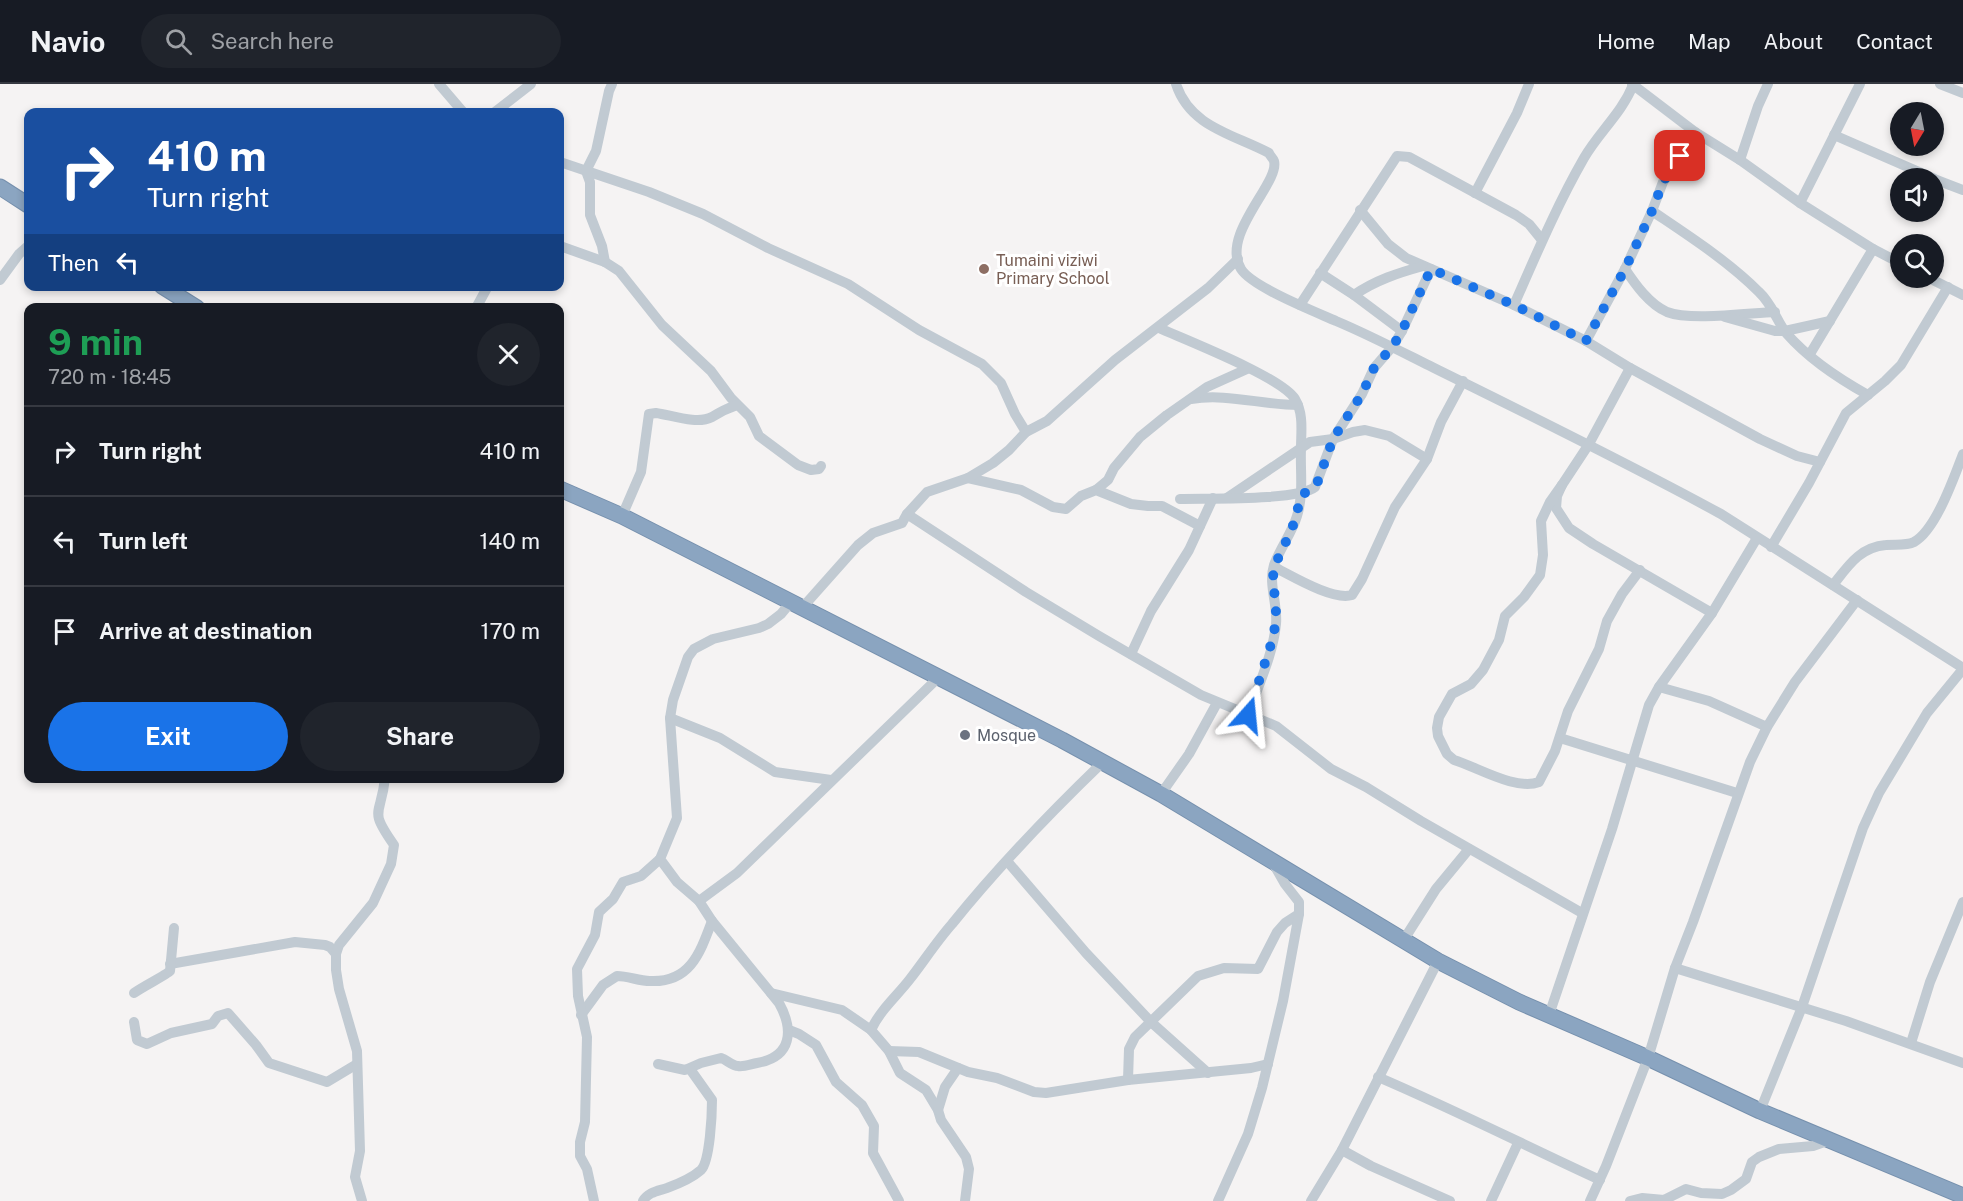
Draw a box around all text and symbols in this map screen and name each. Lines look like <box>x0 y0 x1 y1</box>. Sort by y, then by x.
search box <box>141 14 561 68</box>
text: Navio <box>30 25 105 58</box>
icon: search <box>162 25 195 58</box>
text: Search here <box>210 28 334 54</box>
text: Home <box>1597 29 1655 54</box>
text: Map <box>1688 29 1731 54</box>
text: About <box>1764 29 1823 54</box>
text: Contact <box>1856 29 1933 54</box>
north arrow <box>1890 102 1944 156</box>
map controls <box>1890 102 1944 288</box>
pin <box>1654 130 1705 181</box>
text: 410 m <box>147 131 267 180</box>
icon: right <box>48 132 126 210</box>
icon: arrive <box>1663 139 1696 172</box>
button: sound <box>1890 168 1944 222</box>
text: Turn right <box>147 181 270 213</box>
button: search <box>1890 234 1944 288</box>
icon: left <box>111 246 144 279</box>
text: Then <box>48 250 99 276</box>
place label: Tumaini viziwi Primary School <box>996 251 1110 288</box>
marker: Tumaini viziwi Primary School <box>977 262 991 276</box>
text: 9 min <box>48 321 143 363</box>
button: close <box>477 323 540 386</box>
text: 720 m · 18:45 <box>48 365 171 389</box>
icon: right <box>48 435 81 468</box>
text: Turn right <box>99 438 202 464</box>
text: 410 m <box>479 438 540 464</box>
icon: left <box>48 525 81 558</box>
text: Turn left <box>99 528 188 554</box>
text: 140 m <box>479 528 540 554</box>
icon: arrive <box>48 615 81 648</box>
text: Arrive at destination <box>99 618 312 644</box>
text: 170 m <box>480 618 540 644</box>
position arrow <box>1216 683 1280 747</box>
button: Exit <box>48 702 288 771</box>
button: Share <box>300 702 540 771</box>
place label: Mosque <box>977 726 1036 745</box>
marker: Mosque <box>958 728 972 742</box>

